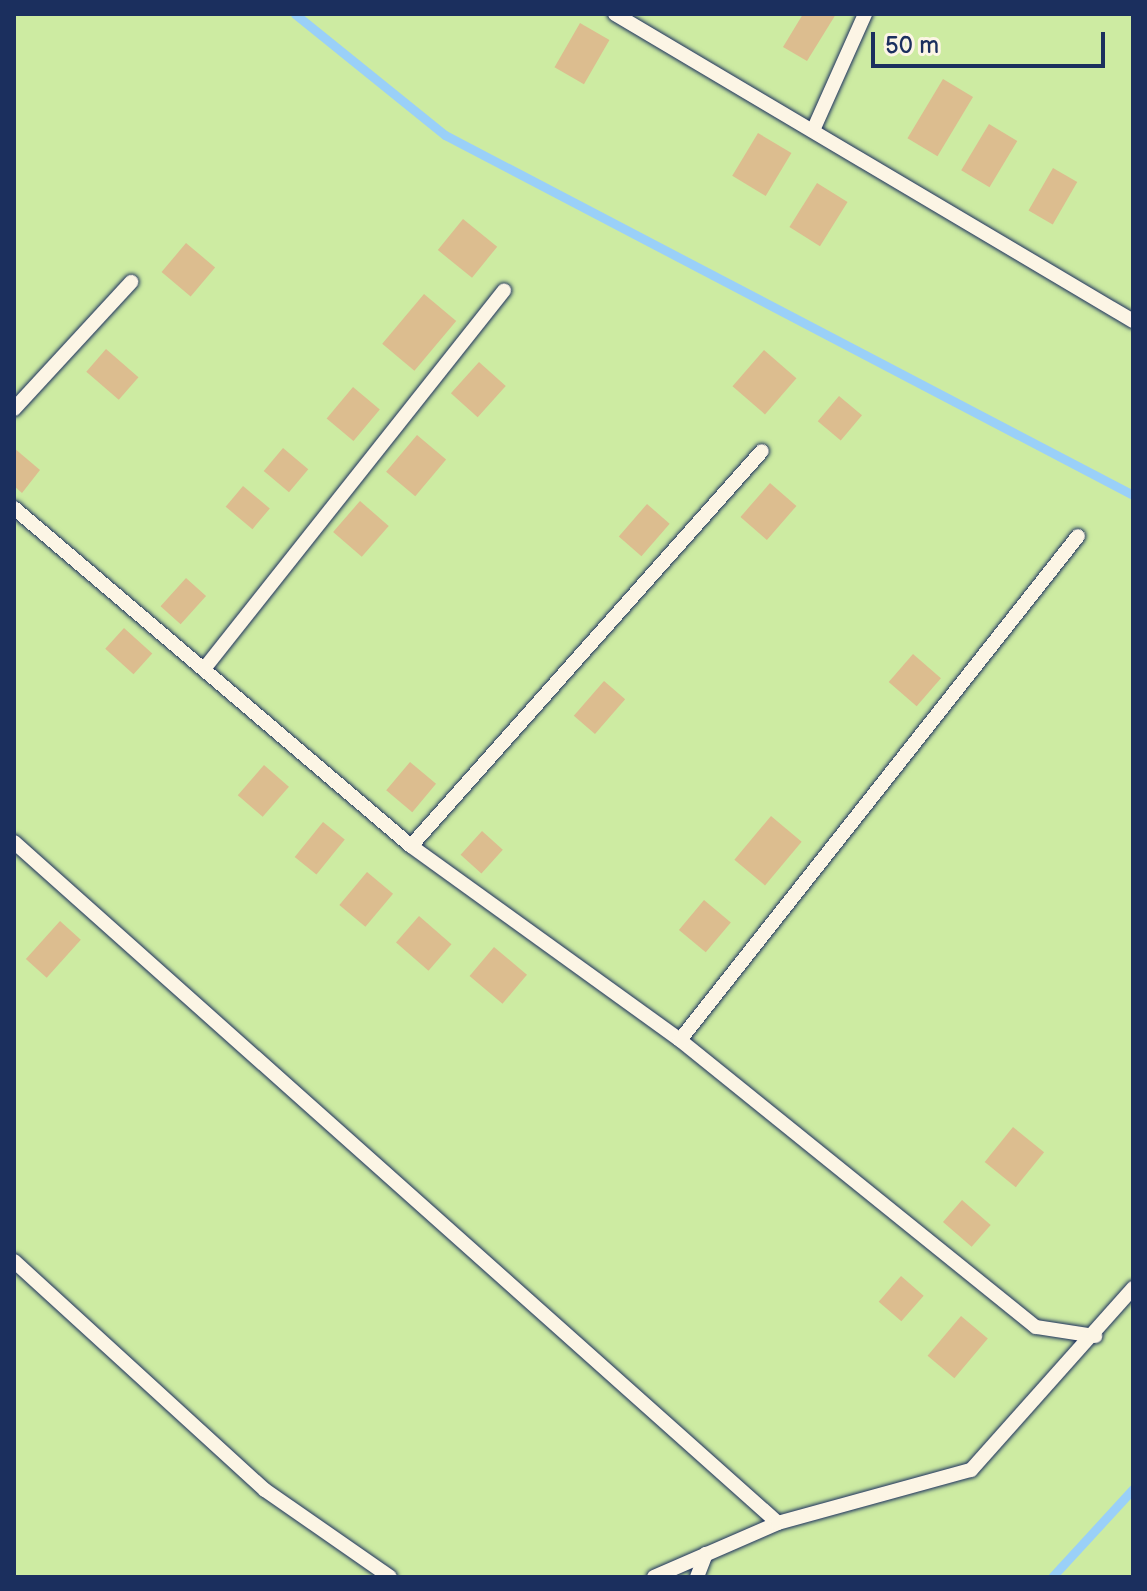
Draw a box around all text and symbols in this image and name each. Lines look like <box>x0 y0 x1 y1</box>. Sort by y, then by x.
scale bar <box>875 16 1109 66</box>
text: 50 m <box>885 31 939 60</box>

